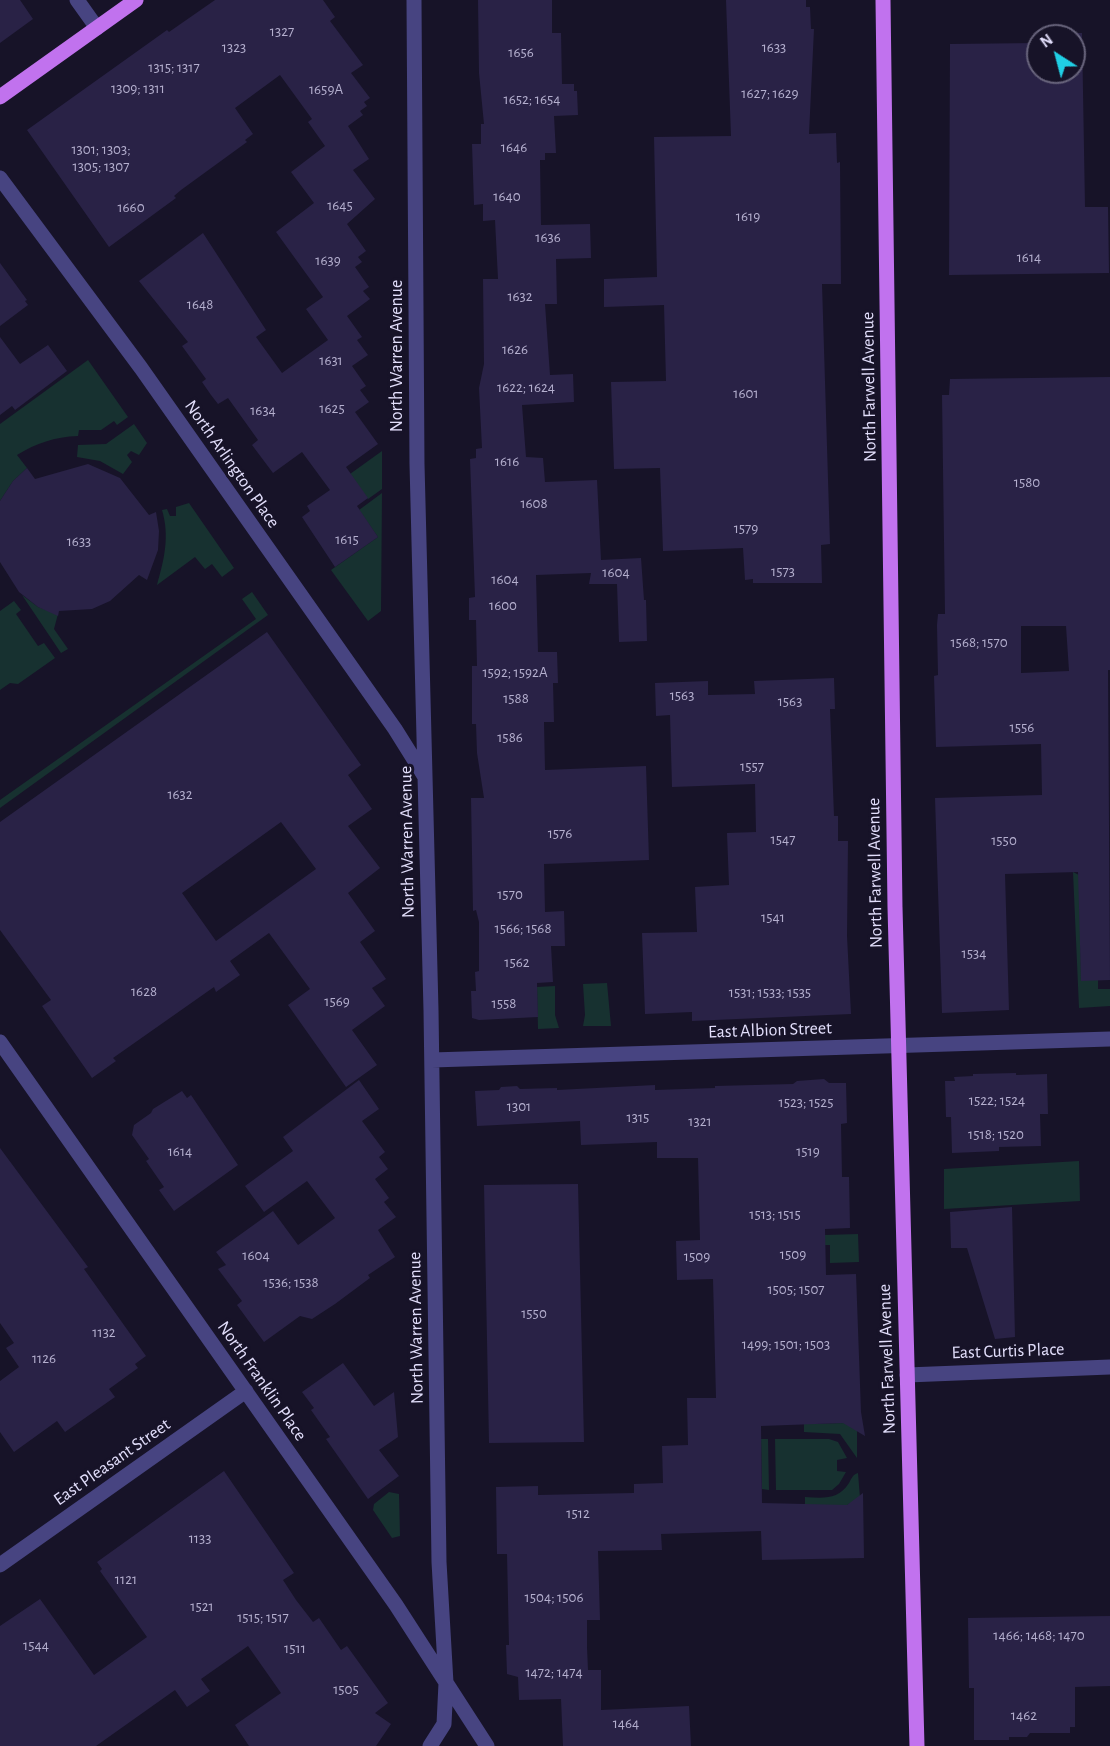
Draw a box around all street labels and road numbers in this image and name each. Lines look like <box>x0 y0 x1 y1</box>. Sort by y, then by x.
street label: North Warren Avenue <box>386 280 408 432</box>
street label: North Farwell Avenue <box>857 312 881 462</box>
street label: North Arlington Place <box>180 396 284 532</box>
street label: North Warren Avenue <box>395 766 419 918</box>
street label: North Farwell Avenue <box>863 798 887 948</box>
street label: East Albion Street <box>708 1017 832 1043</box>
street label: North Warren Avenue <box>404 1252 428 1404</box>
street label: North Farwell Avenue <box>874 1283 900 1435</box>
street label: North Franklin Place <box>213 1317 311 1445</box>
street label: East Curtis Place <box>951 1338 1065 1364</box>
street label: East Pleasant Street <box>49 1414 175 1510</box>

